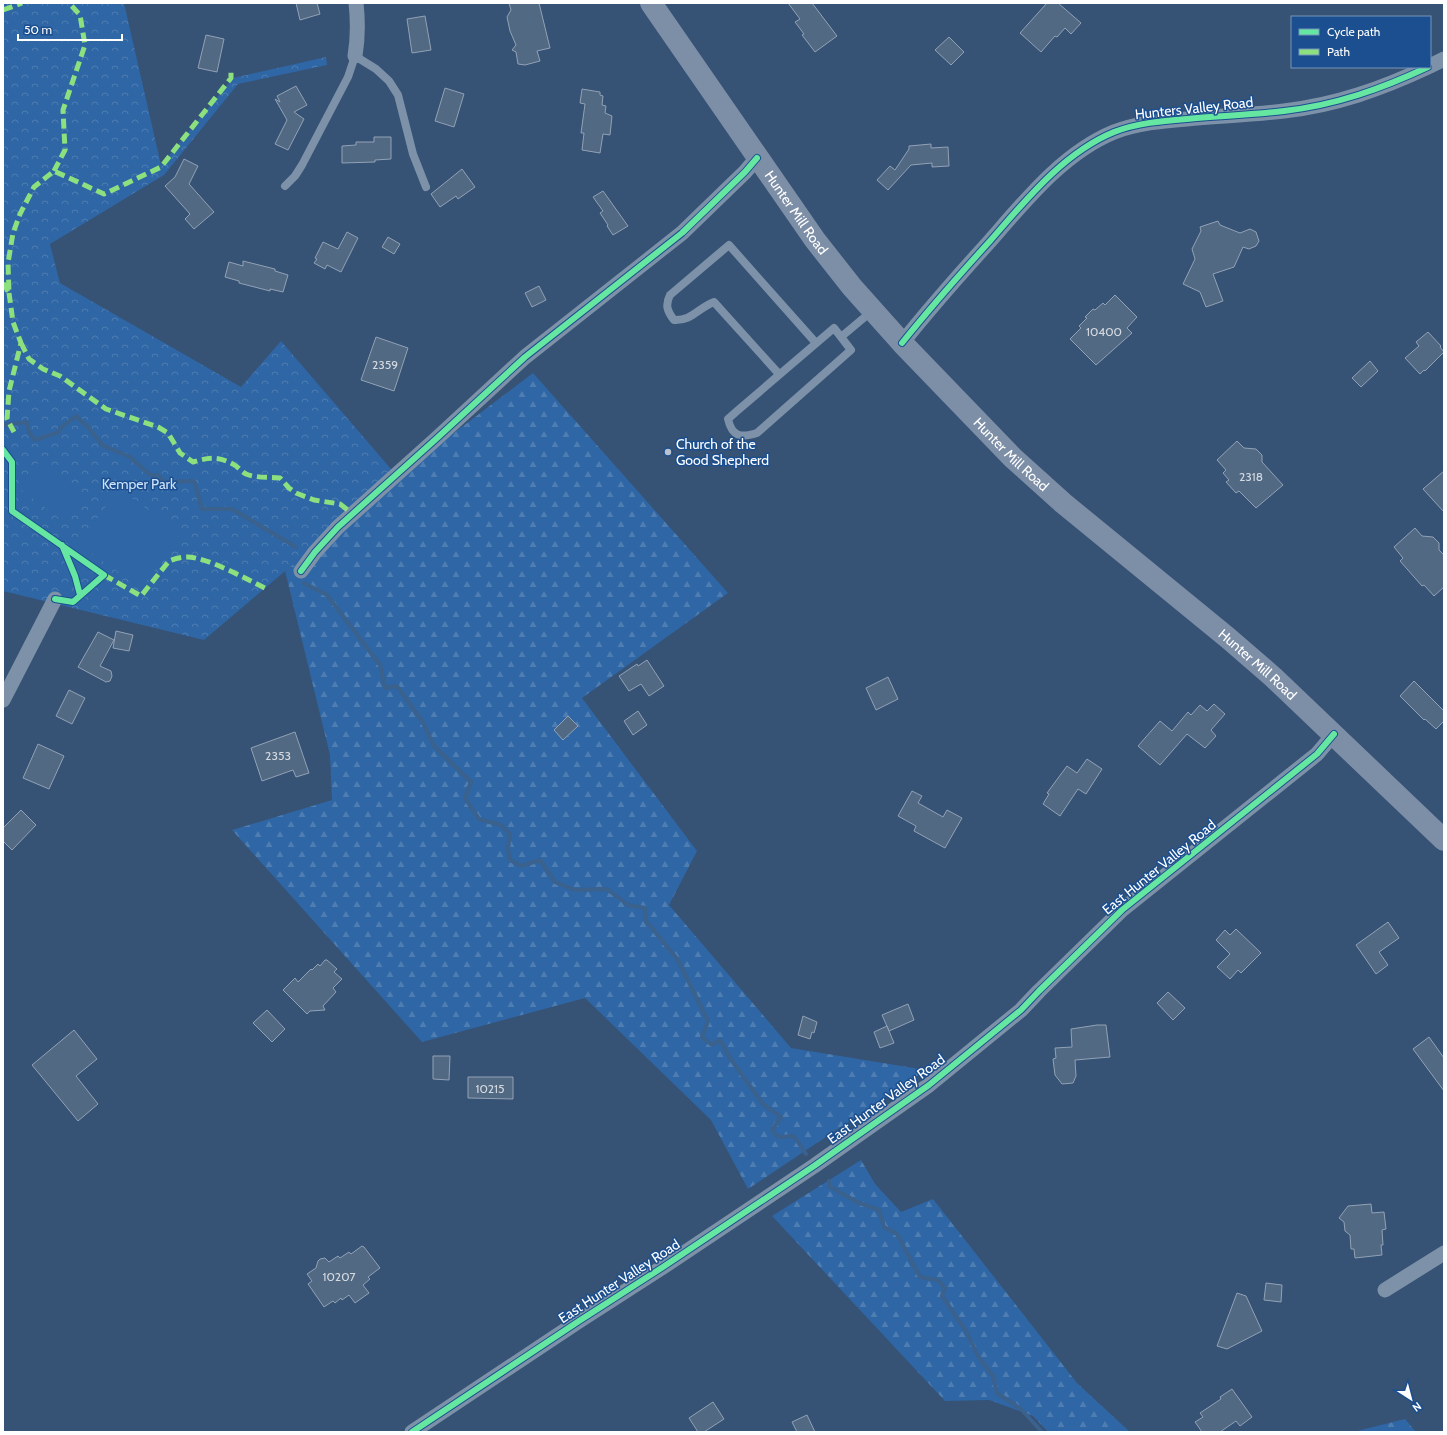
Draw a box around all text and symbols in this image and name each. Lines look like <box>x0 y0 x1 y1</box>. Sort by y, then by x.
scale bar <box>18 16 122 42</box>
legend <box>1291 16 1431 68</box>
text: 50 m <box>24 22 52 37</box>
text: Cycle path <box>1327 24 1380 39</box>
text: Path <box>1327 44 1350 59</box>
street label: Hunters Valley Road <box>1134 93 1254 123</box>
street label: Hunter Mill Road <box>761 167 832 258</box>
house number: 10400 <box>1086 324 1122 339</box>
house number: 2359 <box>372 357 398 372</box>
street label: Hunter Mill Road <box>970 413 1053 495</box>
place label: Church of the Good Shepherd <box>676 435 769 469</box>
marker: Church of the Good Shepherd <box>663 447 673 457</box>
house number: 2318 <box>1239 469 1263 484</box>
park label: Kemper Park <box>102 475 177 493</box>
street label: Hunter Mill Road <box>1215 625 1300 704</box>
house number: 2353 <box>265 748 291 763</box>
street label: East Hunter Valley Road <box>1098 816 1220 918</box>
street label: East Hunter Valley Road <box>824 1050 948 1148</box>
house number: 10215 <box>476 1081 504 1096</box>
street label: East Hunter Valley Road <box>555 1235 683 1327</box>
house number: 10207 <box>323 1269 355 1284</box>
north arrow <box>1391 1379 1431 1419</box>
text: N <box>1410 1399 1424 1415</box>

